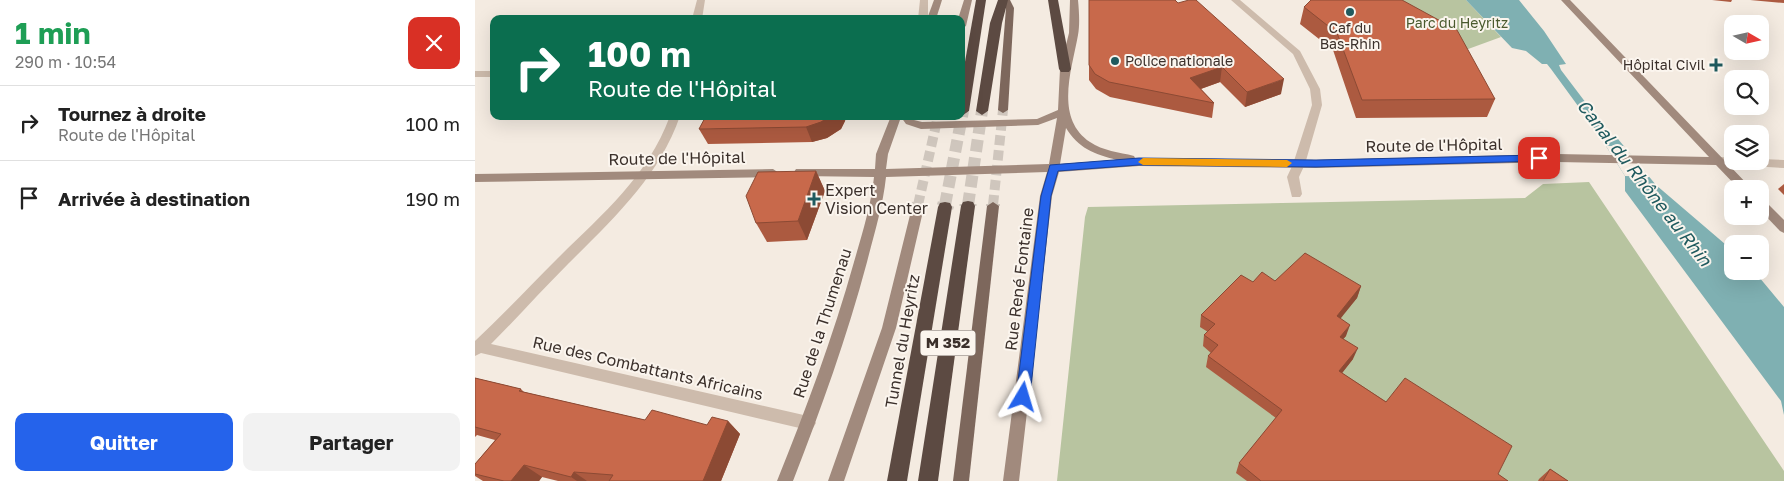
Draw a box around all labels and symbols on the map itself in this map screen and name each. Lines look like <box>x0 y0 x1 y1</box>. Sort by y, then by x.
marker: Caf du Bas-Rhin <box>1344 6 1356 18</box>
park label: Parc du Heyritz <box>1406 14 1508 31</box>
north arrow <box>1724 15 1769 60</box>
place label: Caf du Bas-Rhin <box>1320 19 1380 52</box>
place label: Police nationale <box>1125 52 1233 69</box>
marker: Police nationale <box>1109 55 1121 67</box>
place label: Hôpital Civil <box>1623 56 1705 73</box>
marker: Hôpital Civil <box>1709 58 1723 72</box>
water label: Canal du Rhône au Rhin <box>1573 95 1717 271</box>
street label: Route de l'Hôpital <box>1365 134 1503 156</box>
pin <box>1518 137 1560 179</box>
street label: Route de l'Hôpital <box>608 147 746 169</box>
place label: Expert Vision Center <box>825 180 928 218</box>
marker: Expert Vision Center <box>807 192 821 206</box>
street label: Rue René Fontaine <box>1000 206 1038 352</box>
street label: Rue de la Thumenau <box>788 246 856 400</box>
street label: Tunnel du Heyritz <box>880 273 924 409</box>
road number: M 352 <box>921 330 975 356</box>
street label: Rue des Combattants Africains <box>531 332 765 404</box>
position arrow <box>996 370 1048 422</box>

